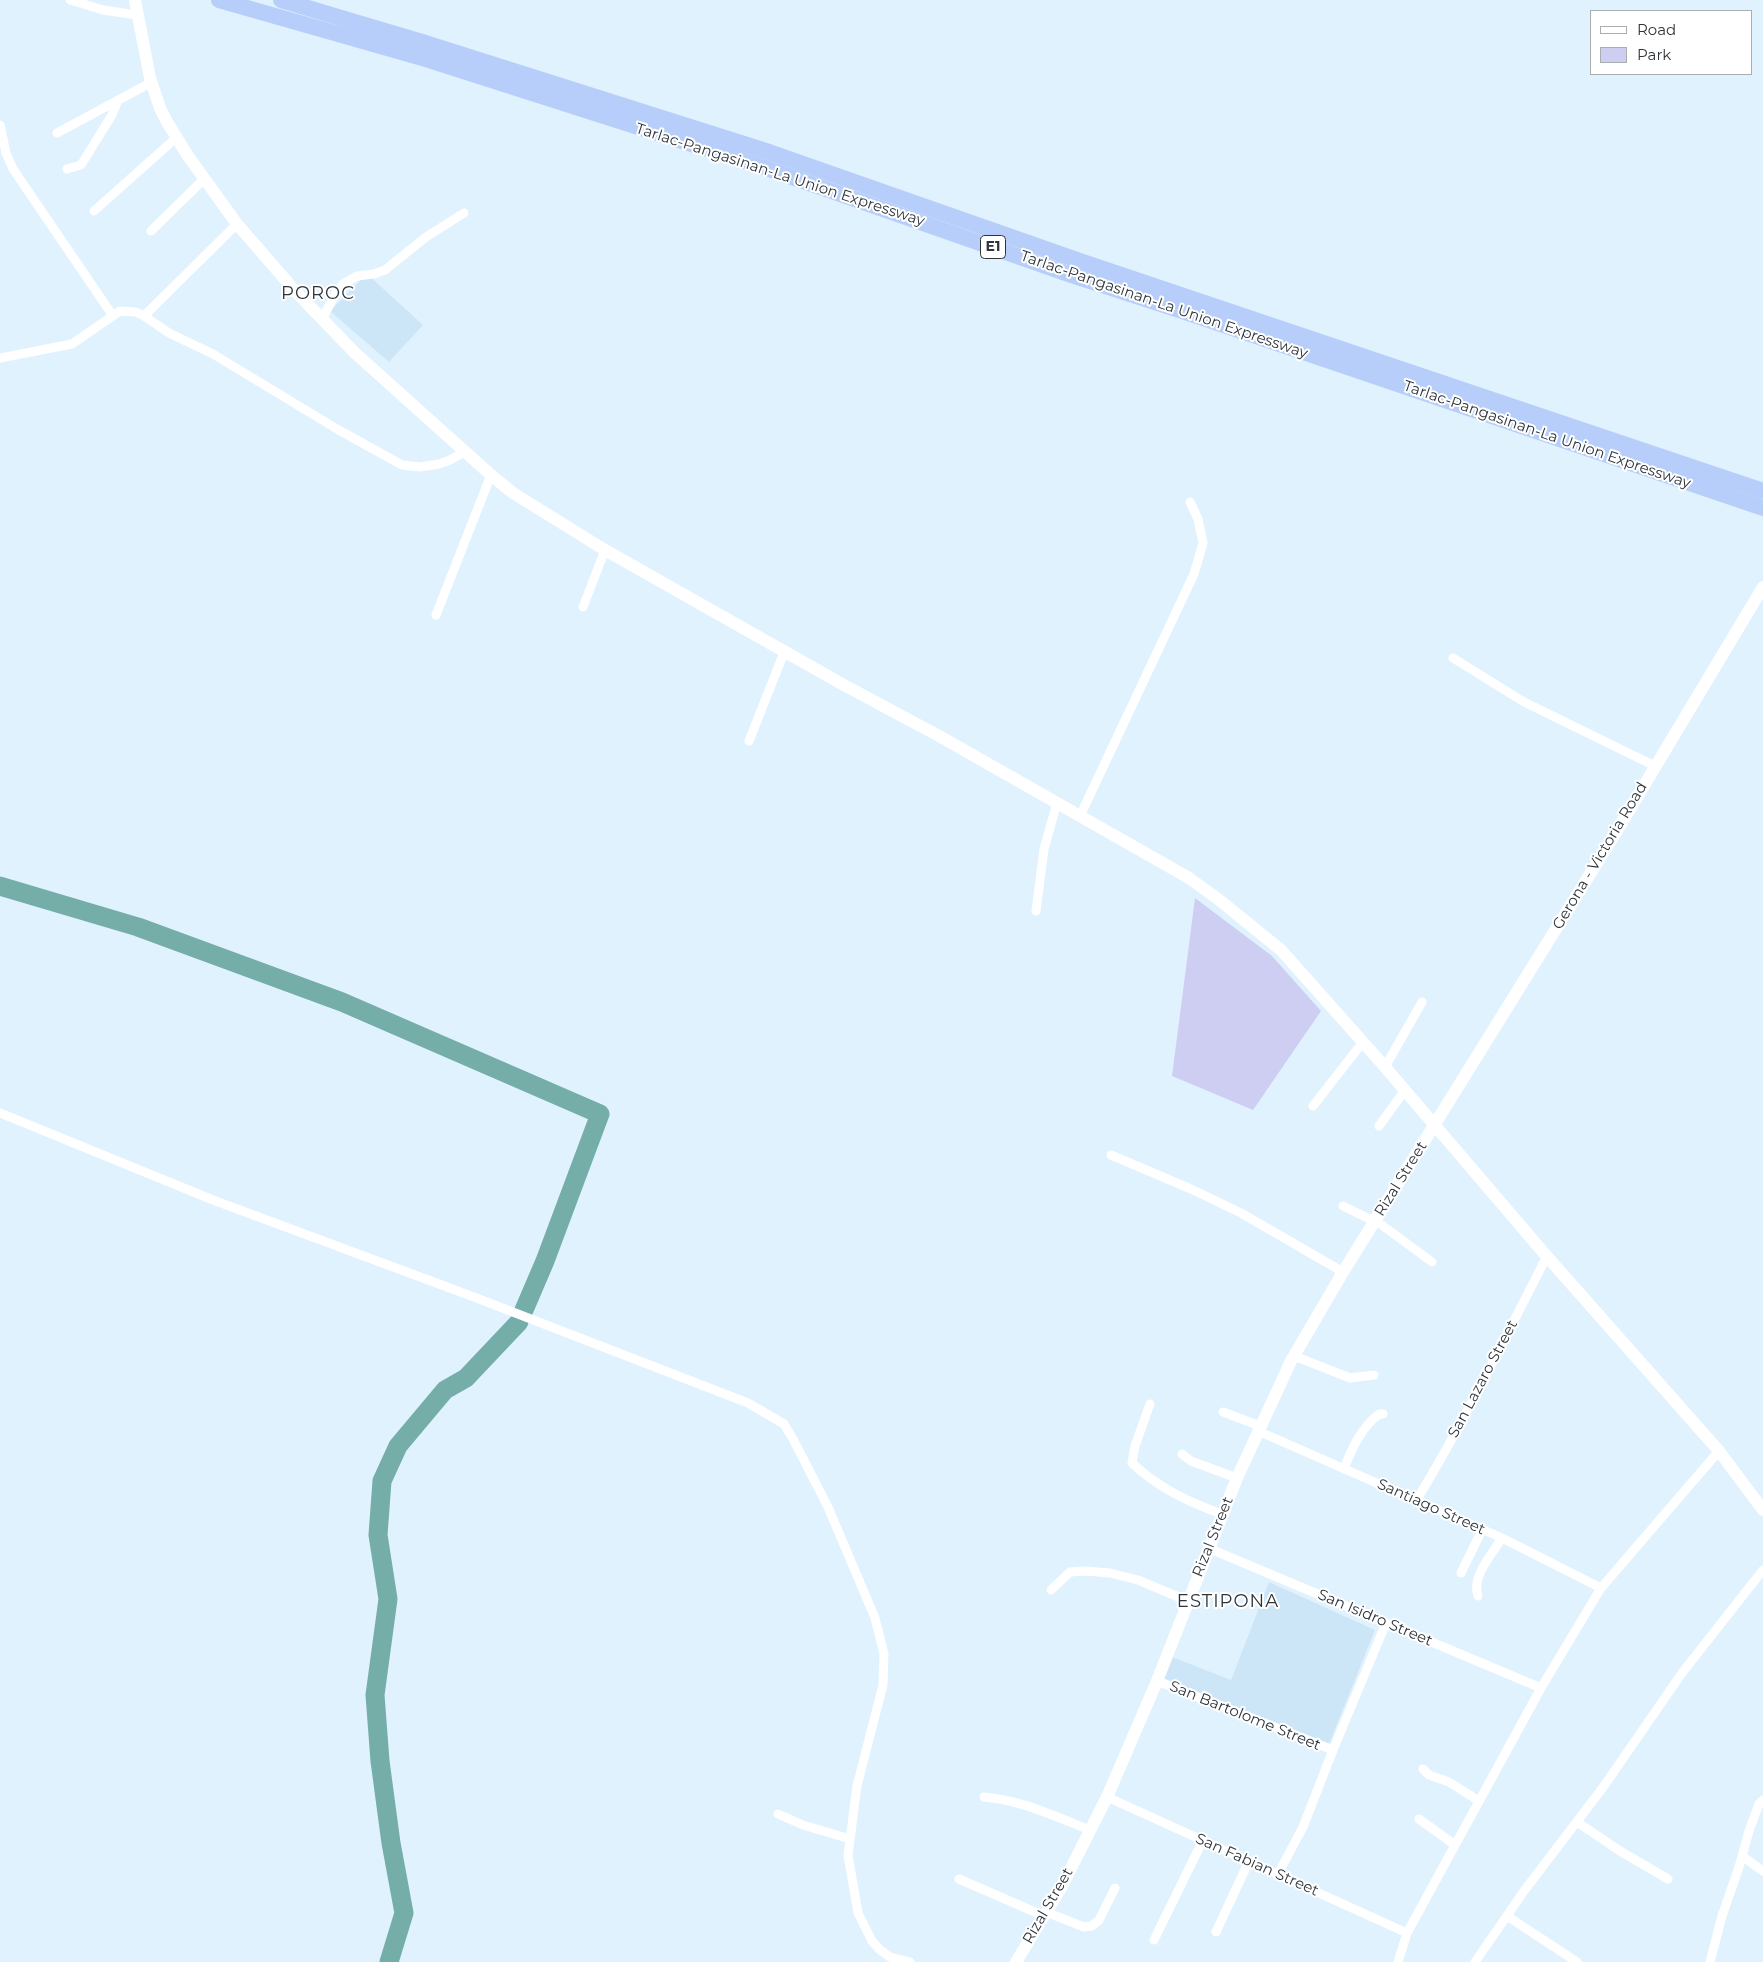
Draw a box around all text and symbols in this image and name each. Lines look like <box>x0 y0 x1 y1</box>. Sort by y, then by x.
legend <box>1590 10 1753 75</box>
text: Road <box>1637 20 1676 39</box>
text: Park <box>1637 45 1671 64</box>
street label: Tarlac-Pangasinan-La Union Expressway <box>633 120 927 230</box>
road number: E1 <box>980 236 1006 258</box>
street label: Tarlac-Pangasinan-La Union Expressway <box>1018 247 1310 363</box>
district label: POROC <box>280 283 356 305</box>
street label: Tarlac-Pangasinan-La Union Expressway <box>1401 377 1693 493</box>
street label: Gerona - Victoria Road <box>1549 779 1651 933</box>
street label: Rizal Street <box>1371 1138 1431 1220</box>
street label: San Lazaro Street <box>1444 1317 1522 1441</box>
street label: Santiago Street <box>1374 1475 1488 1539</box>
street label: Rizal Street <box>1189 1494 1237 1580</box>
street label: San Isidro Street <box>1315 1586 1435 1650</box>
district label: ESTIPONA <box>1176 1591 1280 1613</box>
street label: San Bartolome Street <box>1167 1677 1323 1755</box>
street label: San Fabian Street <box>1193 1830 1321 1900</box>
street label: Rizal Street <box>1019 1865 1077 1947</box>

